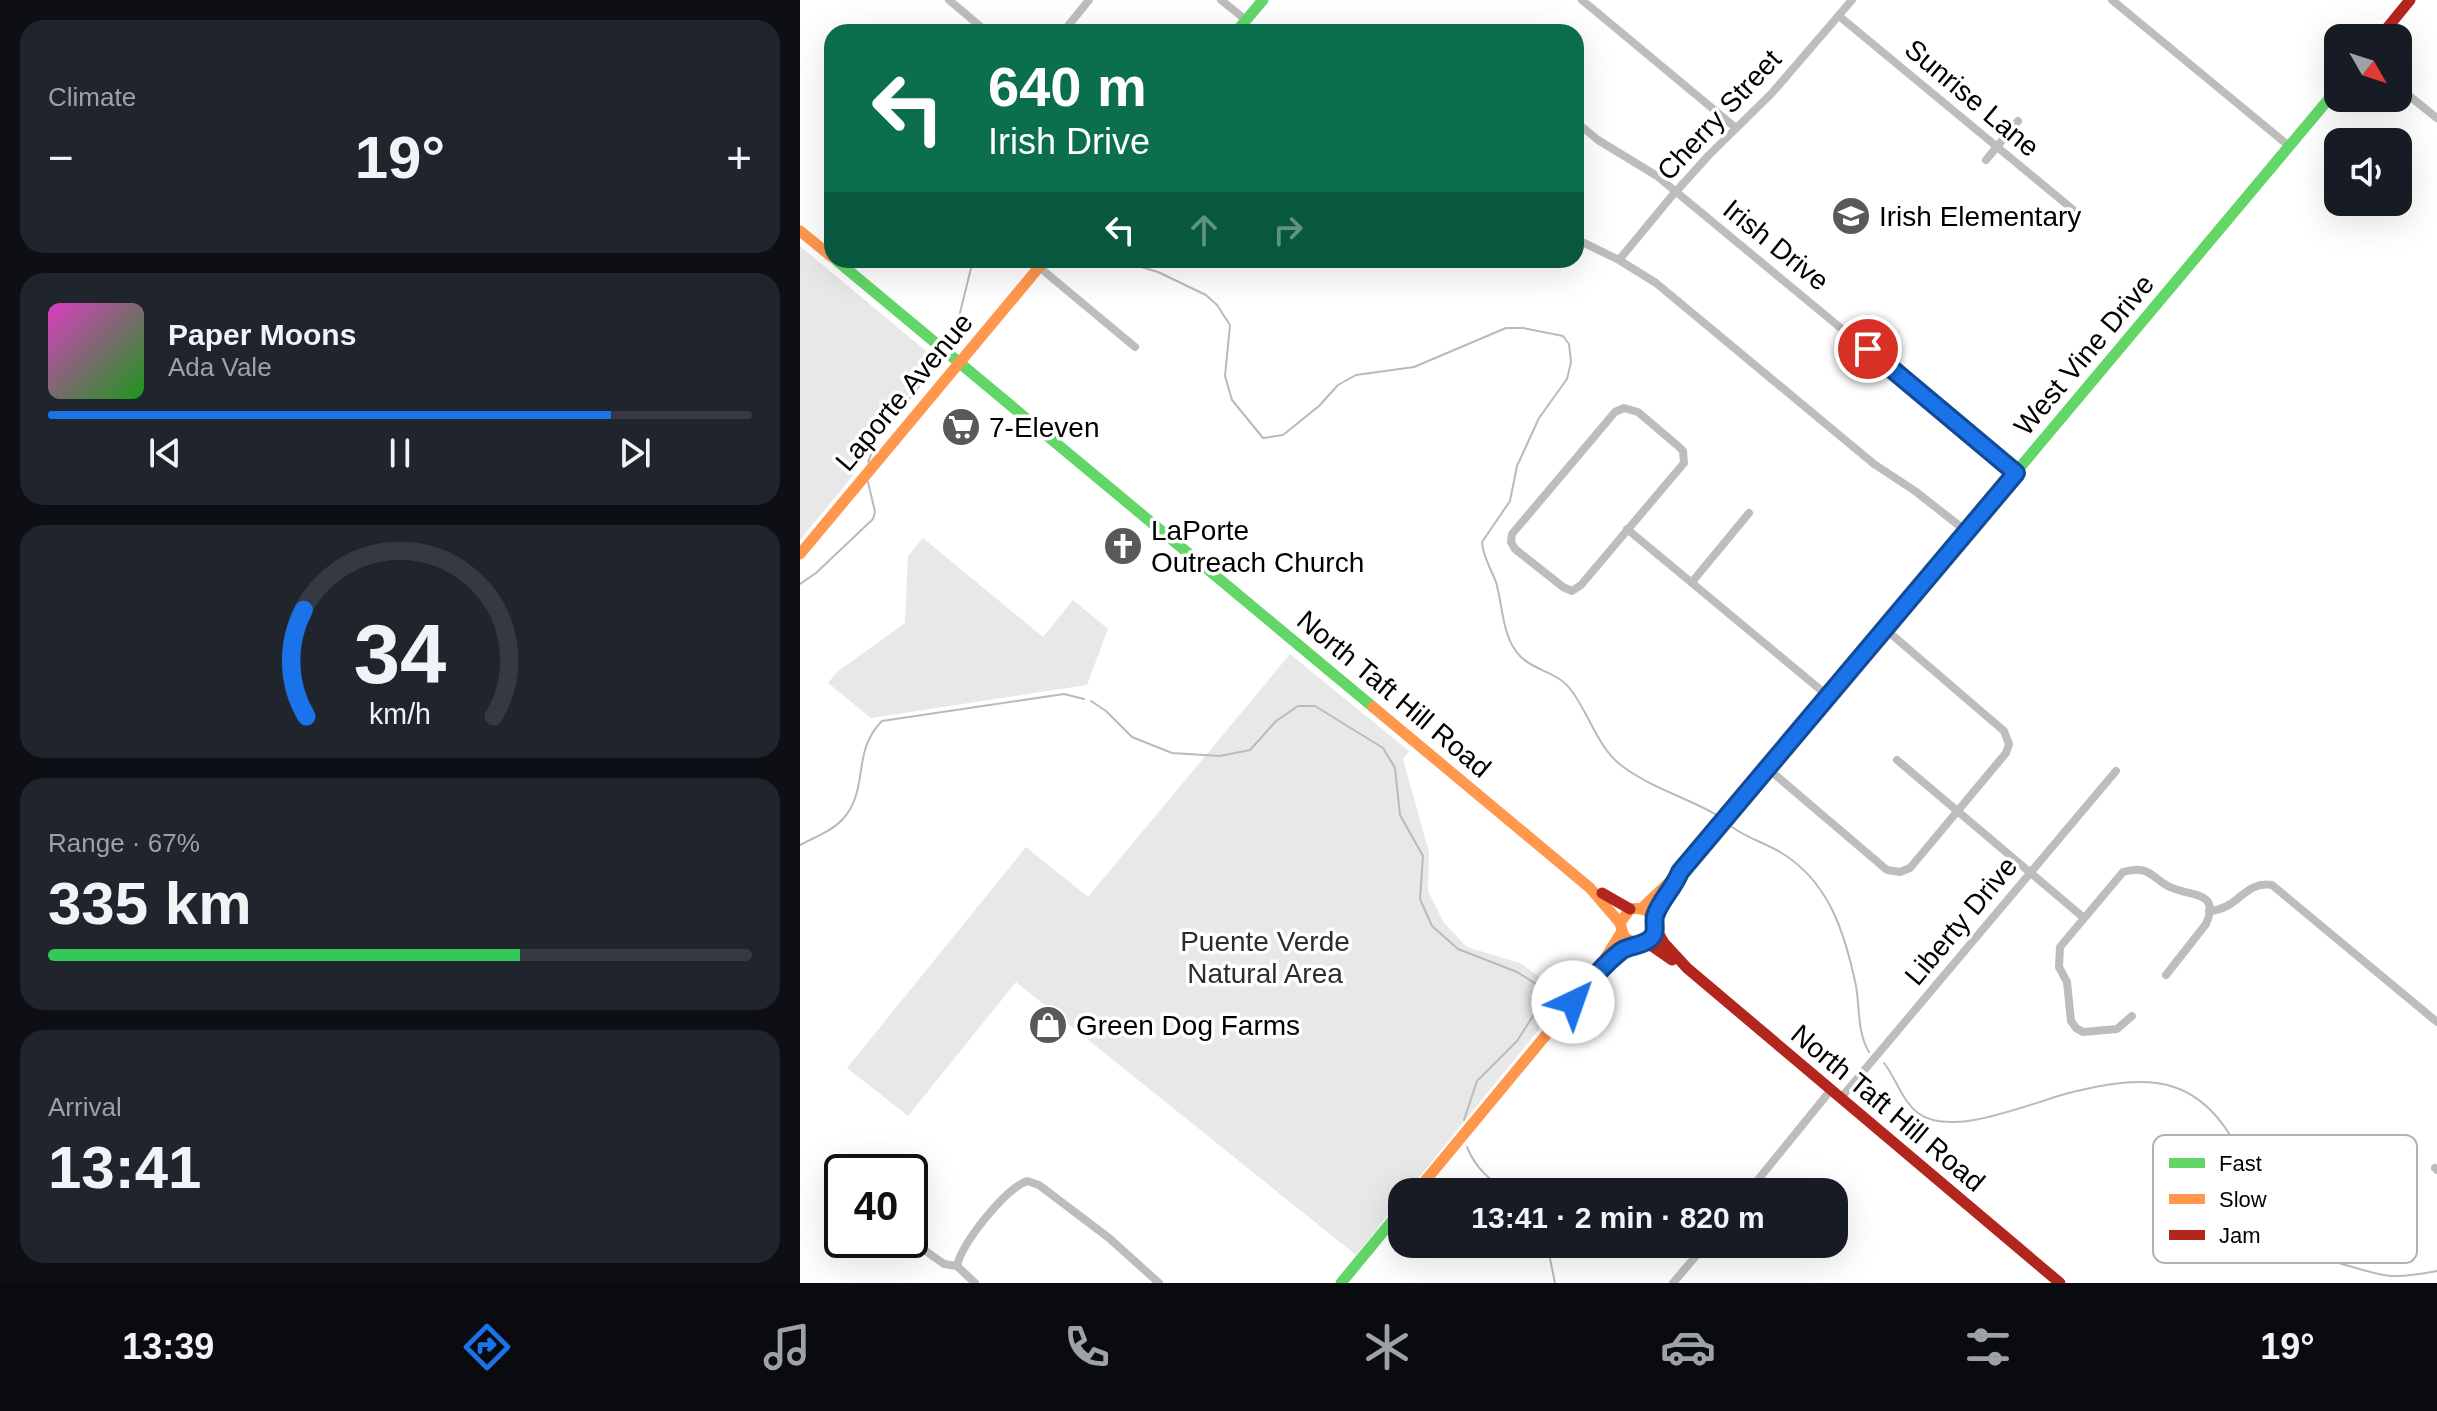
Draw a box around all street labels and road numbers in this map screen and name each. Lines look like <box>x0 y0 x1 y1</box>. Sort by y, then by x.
street label: Sunrise Lane <box>1899 33 2045 163</box>
street label: Cherry Street <box>1651 43 1787 186</box>
street label: Irish Drive <box>1717 193 1835 297</box>
street label: West Vine Drive <box>2008 269 2160 441</box>
street label: Laporte Avenue <box>829 307 979 477</box>
street label: North Taft Hill Road <box>1291 604 1497 784</box>
street label: Liberty Drive <box>1899 851 2023 991</box>
street label: North Taft Hill Road <box>1785 1018 1991 1198</box>

